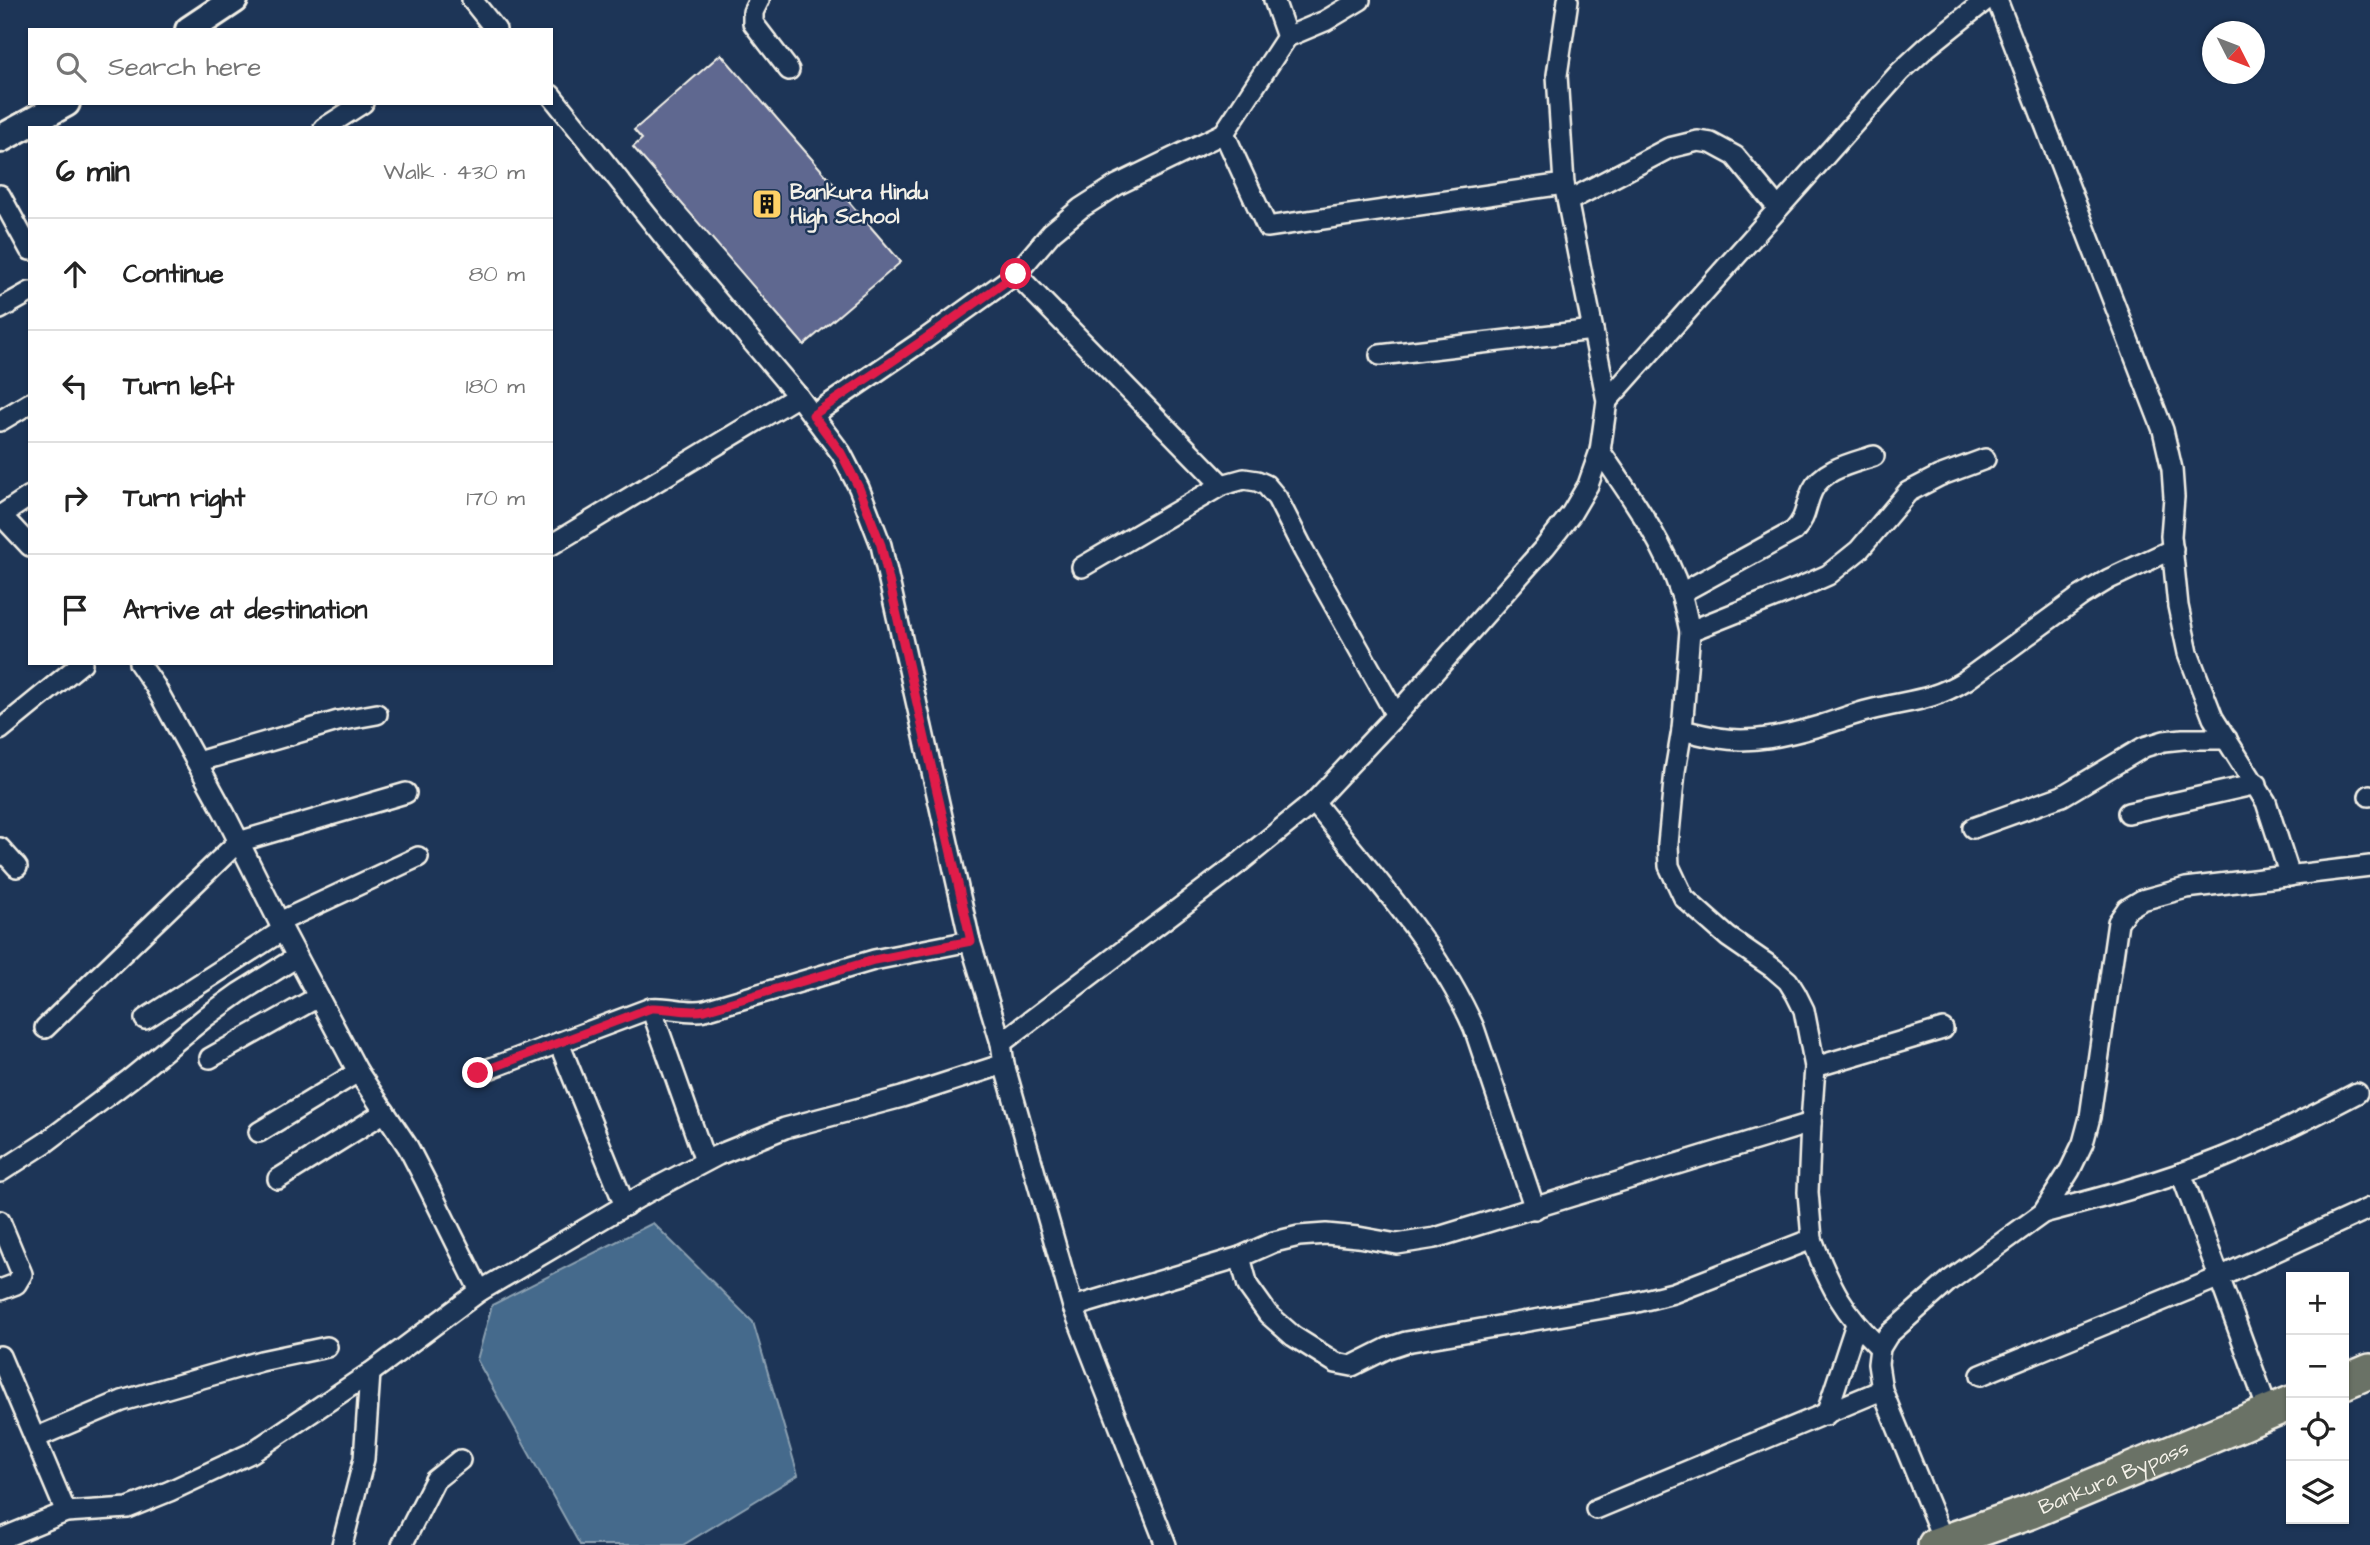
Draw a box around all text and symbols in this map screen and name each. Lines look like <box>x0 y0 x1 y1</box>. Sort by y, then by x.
north arrow <box>2202 21 2265 84</box>
search box <box>28 28 553 105</box>
icon: search <box>52 48 90 86</box>
text: Search here <box>108 49 261 85</box>
text: 6 min <box>56 151 130 193</box>
text: Walk · 430 m <box>383 156 525 188</box>
place label: Bankura Hindu High School <box>790 178 929 233</box>
building icon: Bankura Hindu High School <box>750 187 784 221</box>
icon: ahead <box>56 255 94 293</box>
text: Continue <box>123 256 224 292</box>
text: 80 m <box>468 258 525 290</box>
route start <box>1000 258 1031 289</box>
icon: left <box>56 367 94 405</box>
text: Turn left <box>123 368 234 404</box>
text: 180 m <box>466 370 525 402</box>
icon: right <box>56 479 94 517</box>
text: Turn right <box>123 480 245 516</box>
text: 170 m <box>466 482 525 514</box>
icon: arrive <box>56 591 94 629</box>
text: Arrive at destination <box>123 592 368 628</box>
route end <box>462 1057 493 1088</box>
map controls <box>2286 1272 2349 1524</box>
button: + <box>2286 1272 2349 1335</box>
button: − <box>2286 1335 2349 1398</box>
button: locate <box>2286 1398 2349 1461</box>
street label: Bankura Bypass <box>2034 1433 2193 1521</box>
button: layers <box>2286 1461 2349 1524</box>

